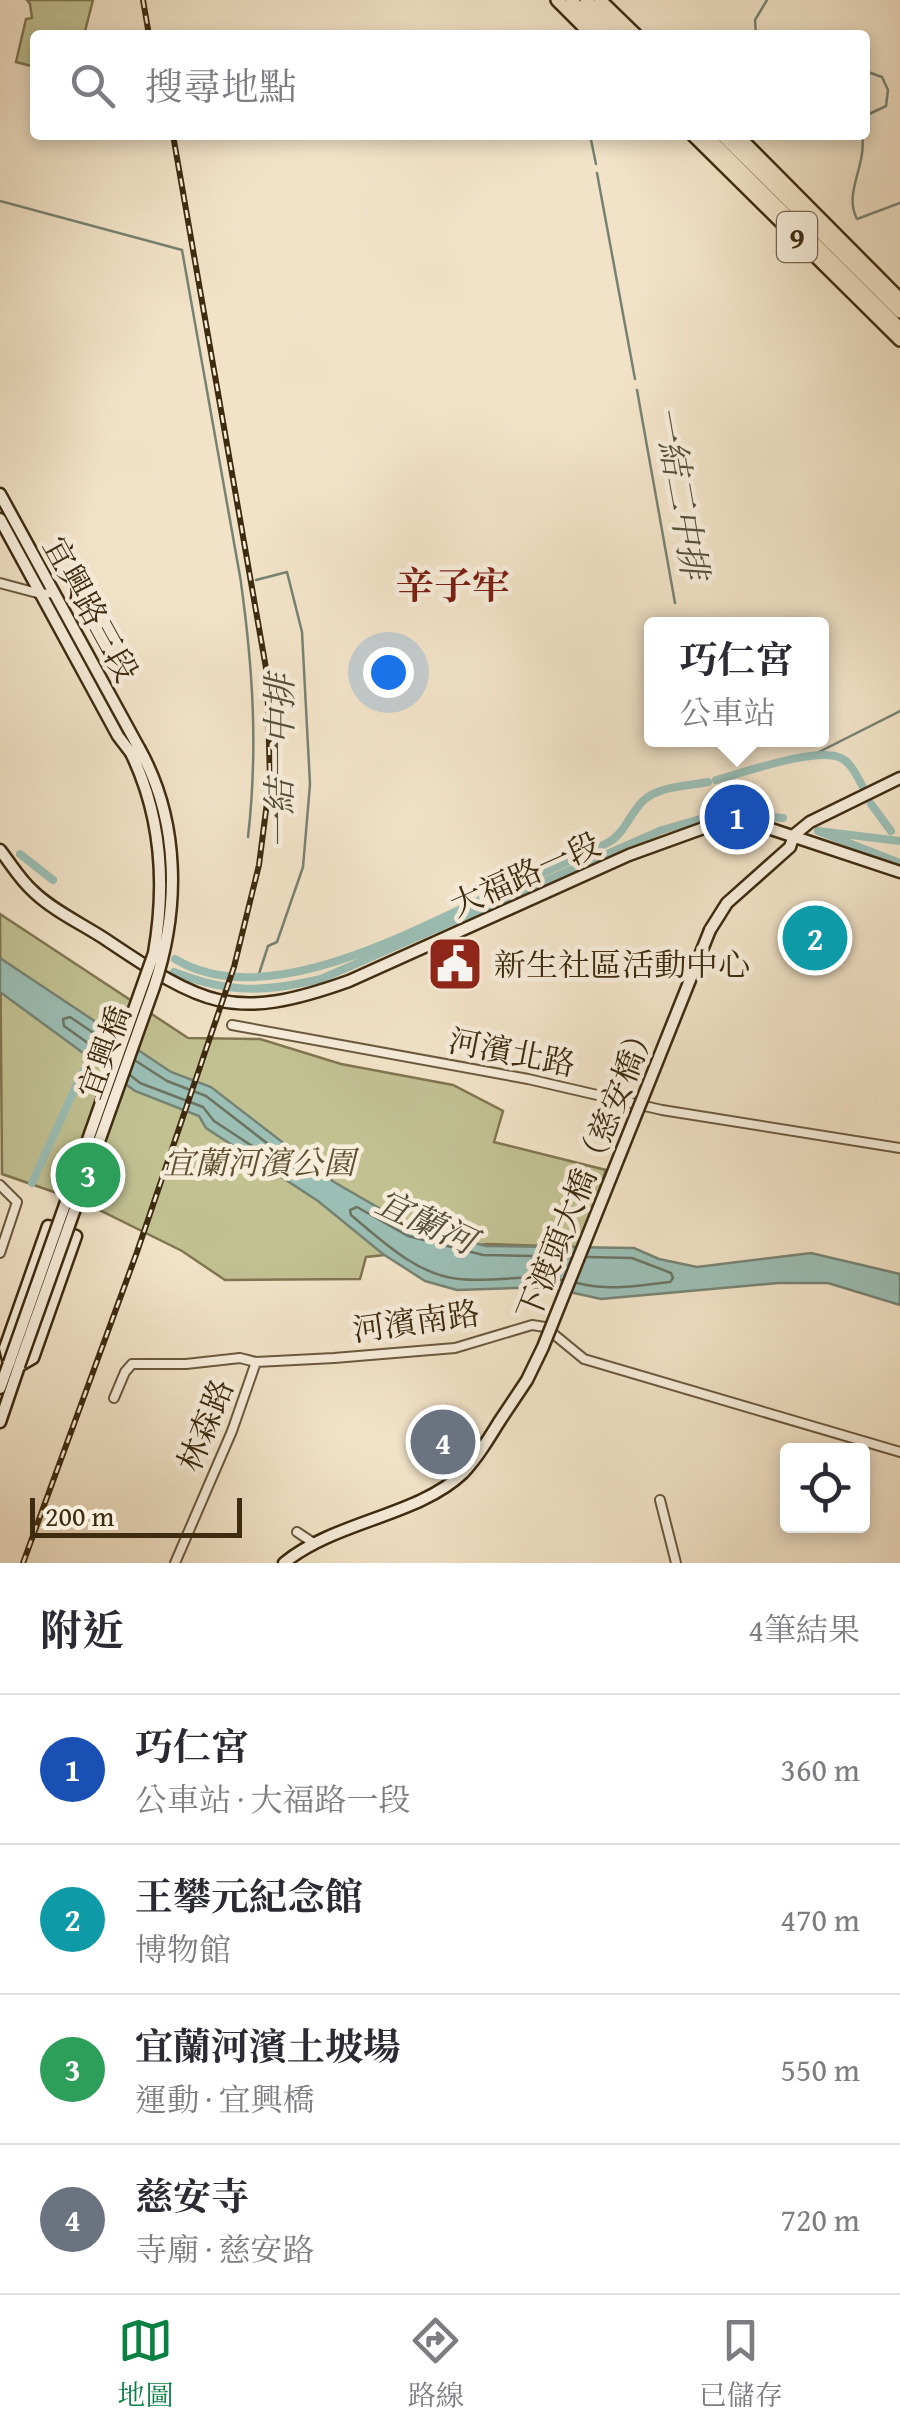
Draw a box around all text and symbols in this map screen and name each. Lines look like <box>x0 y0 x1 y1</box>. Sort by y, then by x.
search box <box>30 30 870 140</box>
icon: search <box>65 58 120 113</box>
text: 搜尋地點 <box>145 58 297 114</box>
road number: 9 <box>777 212 817 262</box>
water label: 一結二中排 <box>641 401 722 588</box>
street label: 宜興路三段 <box>32 528 150 690</box>
district label: 辛子牢 <box>396 557 510 613</box>
popup <box>644 617 829 747</box>
text: 巧仁宮 <box>679 631 794 687</box>
your location <box>363 647 414 698</box>
water label: 一結一中排 <box>254 670 305 850</box>
text: 公車站 <box>679 689 776 736</box>
pin: 1 <box>704 780 770 854</box>
street label: 大福路一段 <box>442 820 608 928</box>
pin: 2 <box>782 900 848 976</box>
public building icon: 新生社區活動中心 <box>425 934 485 994</box>
place label: 新生社區活動中心 <box>494 941 750 988</box>
street label: 宜興橋 <box>65 999 143 1105</box>
street label: 下渡頭大橋（慈安橋） <box>504 1013 668 1327</box>
street label: 河濱北路 <box>445 1017 579 1087</box>
pin: 3 <box>56 1138 120 1212</box>
park label: 宜蘭河濱公園 <box>163 1139 360 1186</box>
water label: 宜蘭河 <box>368 1176 490 1269</box>
street label: 河濱南路 <box>349 1289 483 1353</box>
street label: 林森路 <box>165 1372 245 1478</box>
pin: 4 <box>410 1404 476 1480</box>
map controls <box>780 1443 870 1533</box>
button: locate <box>780 1443 870 1533</box>
scale bar <box>30 1493 242 1538</box>
text: 200 m <box>45 1495 114 1536</box>
text: 附近 <box>40 1599 124 1660</box>
text: 4筆結果 <box>749 1606 860 1653</box>
text: 巧仁宮 <box>135 1718 249 1774</box>
text: 1 <box>64 1746 81 1793</box>
text: 360 m <box>781 1746 860 1793</box>
text: 公車站 · 大福路一段 <box>135 1776 410 1823</box>
text: 王攀元紀念館 <box>135 1868 363 1924</box>
text: 2 <box>64 1896 81 1943</box>
text: 470 m <box>781 1896 860 1943</box>
text: 博物館 <box>135 1926 231 1973</box>
text: 宜蘭河濱土坡場 <box>135 2018 401 2074</box>
text: 3 <box>64 2046 81 2093</box>
text: 550 m <box>781 2046 860 2093</box>
text: 運動 · 宜興橋 <box>135 2076 314 2123</box>
text: 慈安寺 <box>135 2168 249 2224</box>
text: 4 <box>64 2196 81 2243</box>
text: 720 m <box>781 2196 860 2243</box>
text: 寺廟 · 慈安路 <box>135 2226 314 2273</box>
tab: 地圖 <box>117 2313 173 2415</box>
tab: 路線 <box>408 2313 464 2415</box>
tab: 已儲存 <box>699 2313 783 2415</box>

